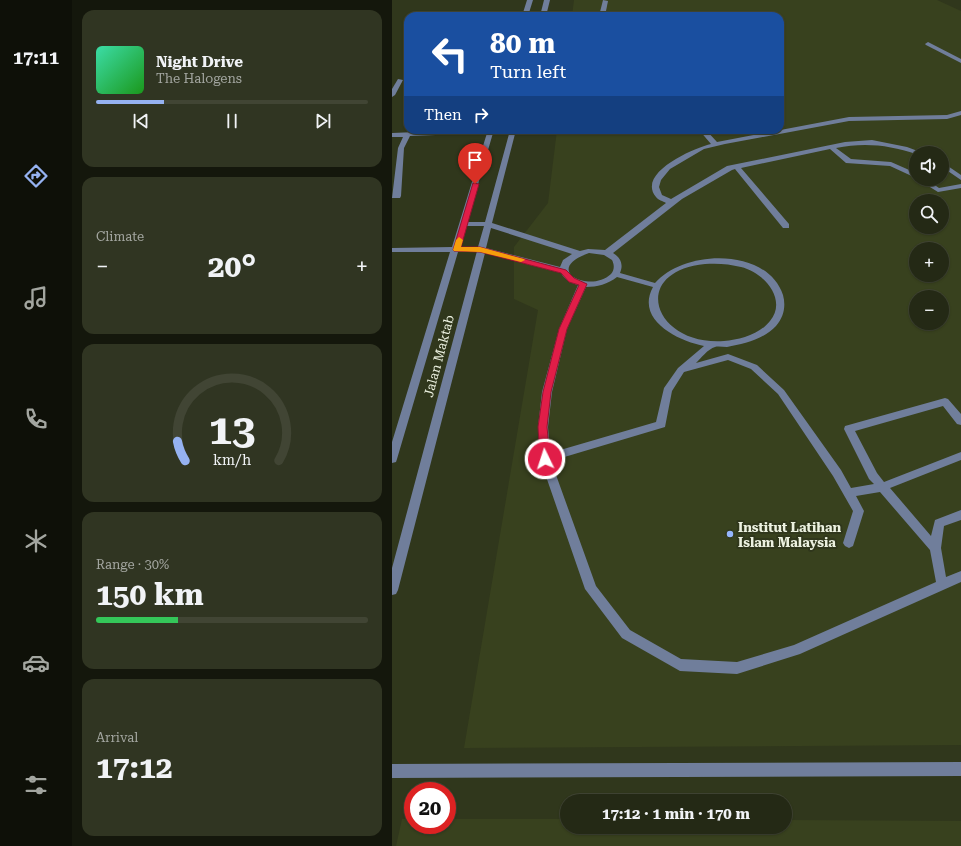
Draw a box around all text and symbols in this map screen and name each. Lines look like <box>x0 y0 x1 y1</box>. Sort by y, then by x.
text: 80 m <box>490 27 555 60</box>
icon: left <box>424 28 476 80</box>
text: 17:11 <box>13 47 59 68</box>
text: Night Drive <box>156 53 243 71</box>
text: Turn left <box>490 61 566 82</box>
text: The Halogens <box>156 71 242 86</box>
icon: right <box>470 104 492 126</box>
text: Then <box>424 106 462 124</box>
icon: previous <box>130 110 152 132</box>
icon: pause <box>221 110 243 132</box>
icon: next <box>312 110 334 132</box>
pin <box>458 143 492 184</box>
map controls <box>909 146 949 330</box>
button: sound <box>909 146 949 186</box>
icon: arrive <box>464 149 486 171</box>
icon: directions <box>22 162 50 190</box>
button: search <box>909 194 949 234</box>
text: Climate <box>96 229 144 244</box>
button: + <box>909 242 949 282</box>
text: 20° <box>208 249 256 284</box>
text: − <box>96 254 108 279</box>
text: + <box>356 254 368 279</box>
icon: music <box>22 284 50 312</box>
button: − <box>909 290 949 330</box>
street label: Jalan Maktab <box>421 313 457 399</box>
icon: phone <box>22 405 50 433</box>
text: 13 <box>209 405 255 454</box>
position arrow <box>524 438 566 480</box>
text: km/h <box>213 452 251 468</box>
place label: Institut Latihan Islam Malaysia <box>738 520 842 550</box>
icon: climate <box>22 527 50 555</box>
marker: Institut Latihan Islam Malaysia <box>725 529 735 539</box>
text: Range · 30% <box>96 557 169 572</box>
text: 150 km <box>96 577 204 612</box>
icon: car <box>22 649 50 677</box>
text: Arrival <box>96 730 138 745</box>
text: 17:12 <box>96 750 173 785</box>
icon: filters <box>22 771 50 799</box>
speed limit sign: 20 <box>404 782 456 834</box>
text: 17:12 · 1 min · 170 m <box>602 805 750 823</box>

